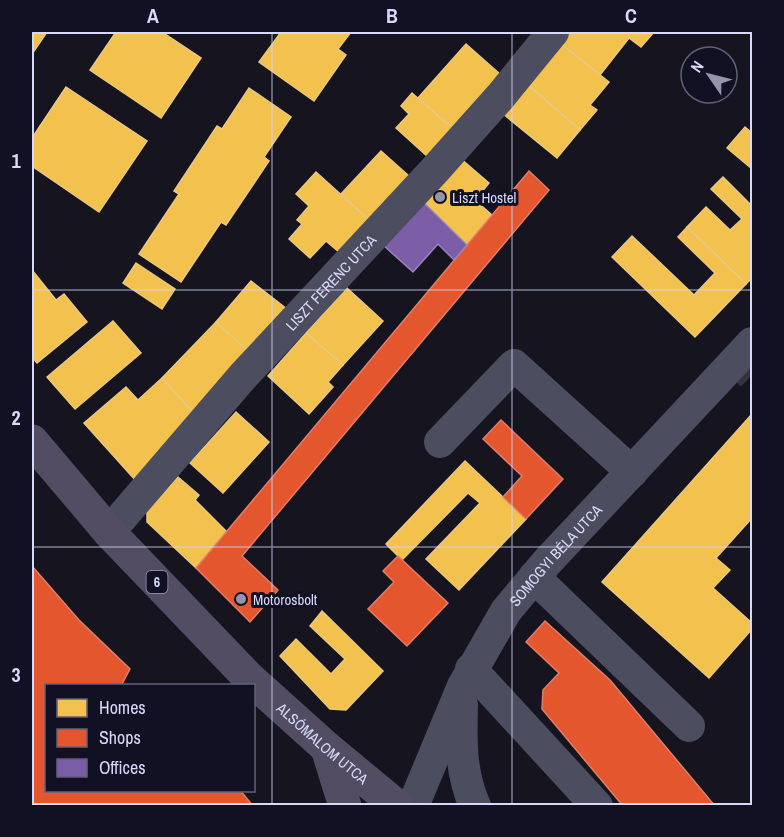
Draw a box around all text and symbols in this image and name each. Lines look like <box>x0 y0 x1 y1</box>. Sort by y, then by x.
text: A <box>147 2 159 29</box>
text: B <box>386 2 398 29</box>
text: C <box>625 2 637 29</box>
north arrow <box>679 45 739 105</box>
text: N <box>685 56 708 77</box>
text: 1 <box>11 147 21 174</box>
place label: Liszt Hostel <box>452 187 516 208</box>
marker: Liszt Hostel <box>433 190 447 204</box>
street label: LISZT FERENC UTCA <box>280 229 381 335</box>
text: 2 <box>11 404 21 431</box>
street label: SOMOGYI BÉLA UTCA <box>504 499 607 610</box>
road number: 6 <box>146 571 168 593</box>
place label: Motorosbolt <box>253 589 318 610</box>
marker: Motorosbolt <box>234 592 248 606</box>
text: 3 <box>11 661 21 688</box>
legend <box>45 684 255 792</box>
text: Homes <box>99 695 146 720</box>
street label: ALSÓMALOM UTCA <box>272 697 374 789</box>
text: Shops <box>99 725 141 750</box>
text: Offices <box>99 755 146 780</box>

